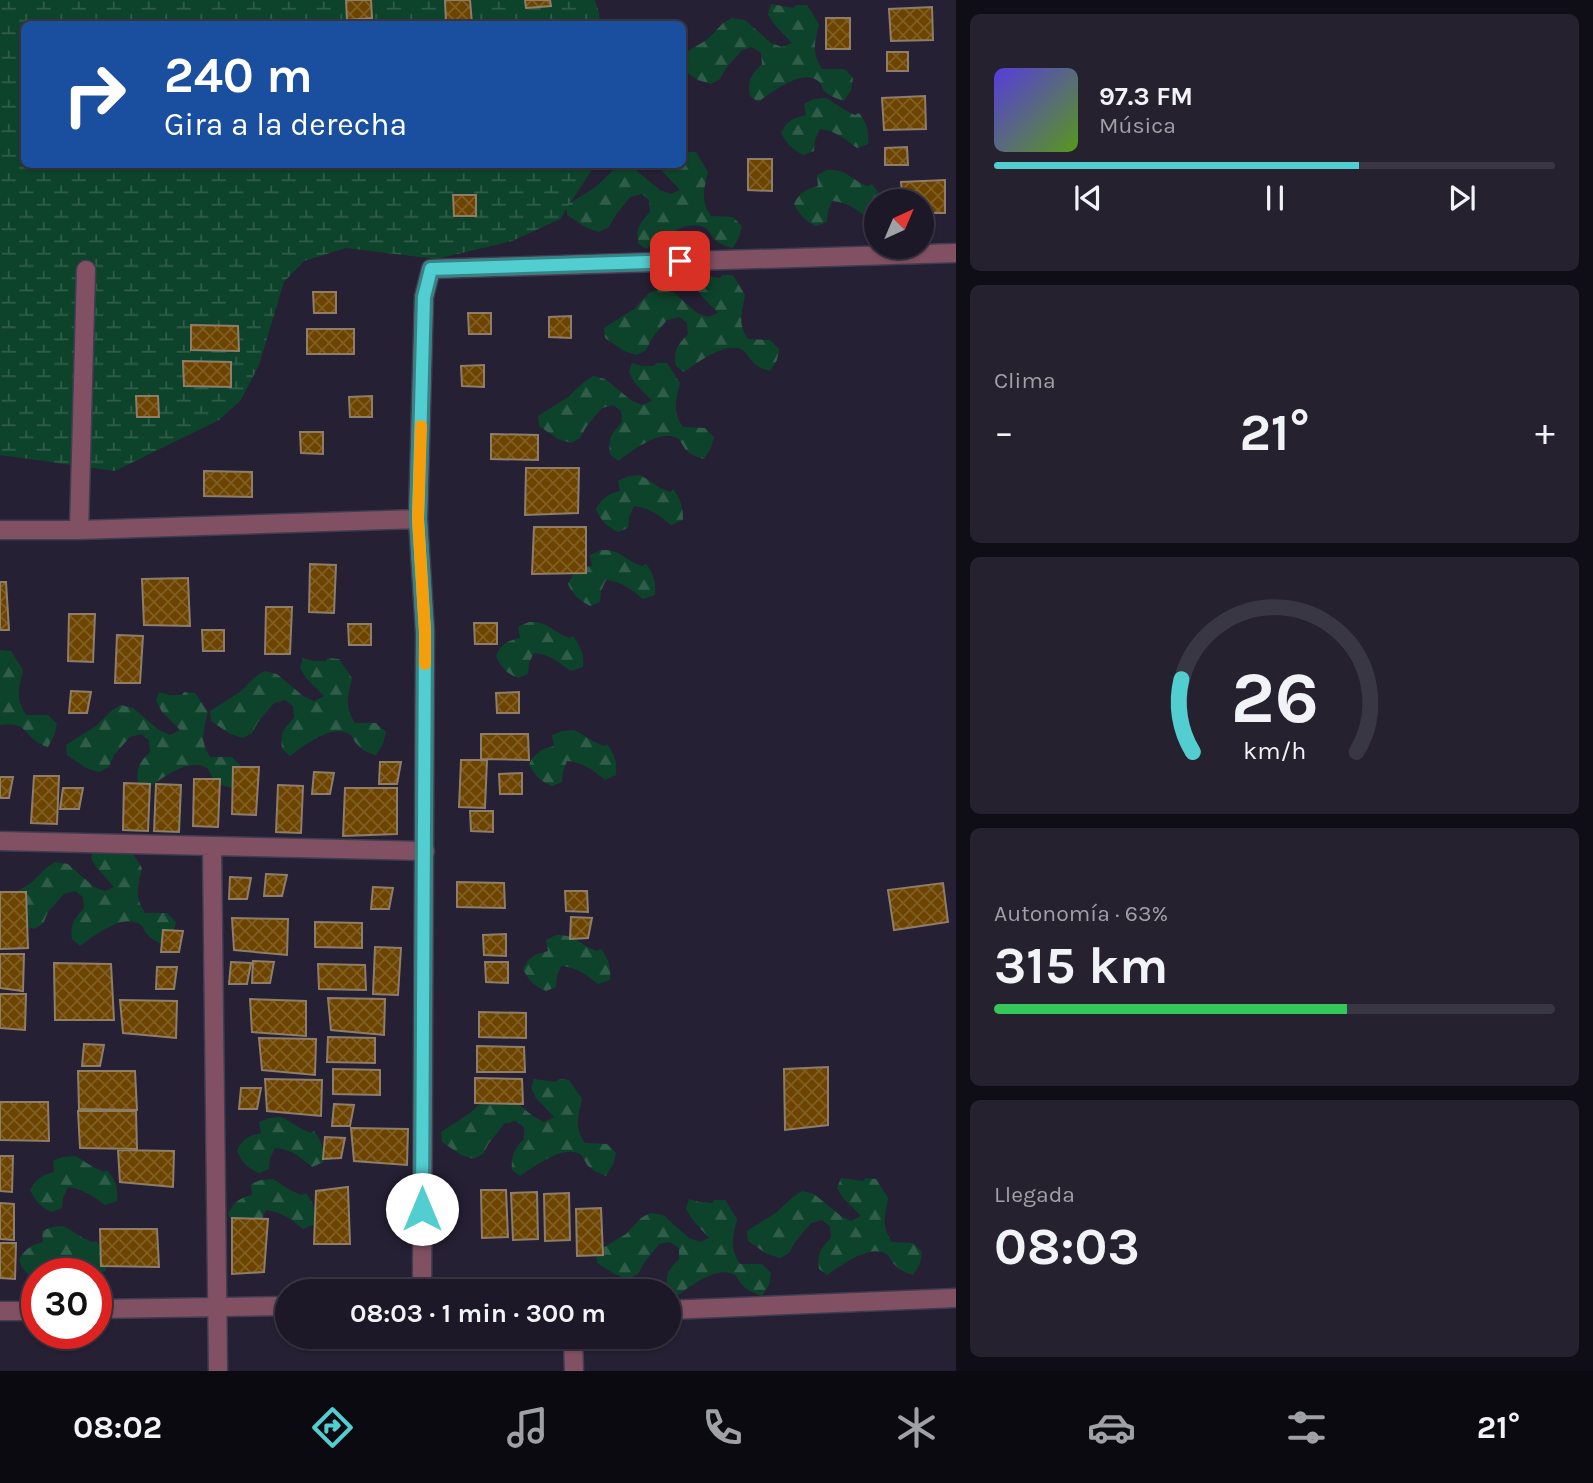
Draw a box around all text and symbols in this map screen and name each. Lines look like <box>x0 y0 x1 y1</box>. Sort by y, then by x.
text: 240 m <box>164 47 313 104</box>
icon: right <box>49 49 140 140</box>
text: 97.3 FM <box>1099 81 1193 112</box>
text: Gira a la derecha <box>164 106 407 143</box>
text: Música <box>1099 112 1176 139</box>
icon: previous <box>1069 179 1107 217</box>
icon: pause <box>1256 179 1294 217</box>
icon: next <box>1443 179 1481 217</box>
north arrow <box>864 189 934 259</box>
map controls <box>864 189 934 259</box>
pin <box>650 231 710 291</box>
icon: arrive <box>661 242 699 280</box>
text: Clima <box>994 367 1056 394</box>
text: 21° <box>1239 402 1310 463</box>
text: − <box>994 410 1014 455</box>
text: + <box>1535 410 1555 455</box>
text: 26 <box>1230 655 1319 740</box>
text: km/h <box>1243 735 1306 764</box>
text: Autonomía · 63% <box>994 900 1168 927</box>
text: 315 km <box>994 935 1168 996</box>
position arrow <box>385 1172 459 1246</box>
text: Llegada <box>994 1181 1075 1208</box>
text: 08:03 <box>994 1216 1140 1277</box>
speed limit sign: 30 <box>21 1258 112 1349</box>
text: 08:03 · 1 min · 300 m <box>350 1298 606 1329</box>
icon: directions <box>308 1403 357 1452</box>
icon: music <box>503 1403 552 1452</box>
icon: phone <box>698 1403 747 1452</box>
icon: climate <box>892 1403 941 1452</box>
icon: car <box>1087 1403 1136 1452</box>
icon: filters <box>1282 1403 1331 1452</box>
text: 08:02 <box>73 1409 162 1446</box>
text: 21° <box>1477 1409 1520 1446</box>

